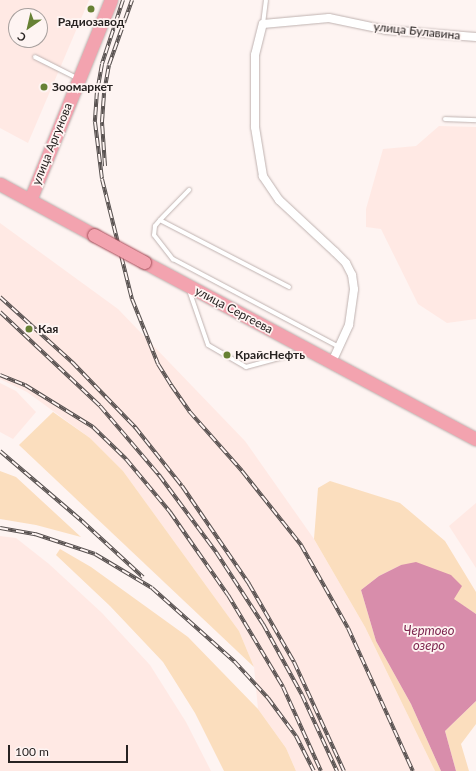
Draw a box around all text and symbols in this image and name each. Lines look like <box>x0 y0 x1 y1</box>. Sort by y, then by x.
marker: Радиозавод <box>86 4 96 14</box>
north arrow <box>8 8 48 48</box>
place label: Радиозавод <box>58 15 124 29</box>
street label: улица Булавина <box>373 19 461 43</box>
text: С <box>15 30 28 45</box>
place label: Зоомаркет <box>52 80 113 94</box>
marker: Зоомаркет <box>39 82 49 92</box>
street label: улица Аргунова <box>29 101 75 187</box>
street label: улица Сергеева <box>193 283 275 337</box>
place label: Кая <box>38 322 58 336</box>
marker: Кая <box>23 323 35 335</box>
place label: КрайсНефть <box>235 348 305 362</box>
marker: КрайсНефть <box>222 350 232 360</box>
water label: Чертово озеро <box>404 623 454 654</box>
scale bar <box>10 737 130 763</box>
text: 100 m <box>15 744 49 759</box>

